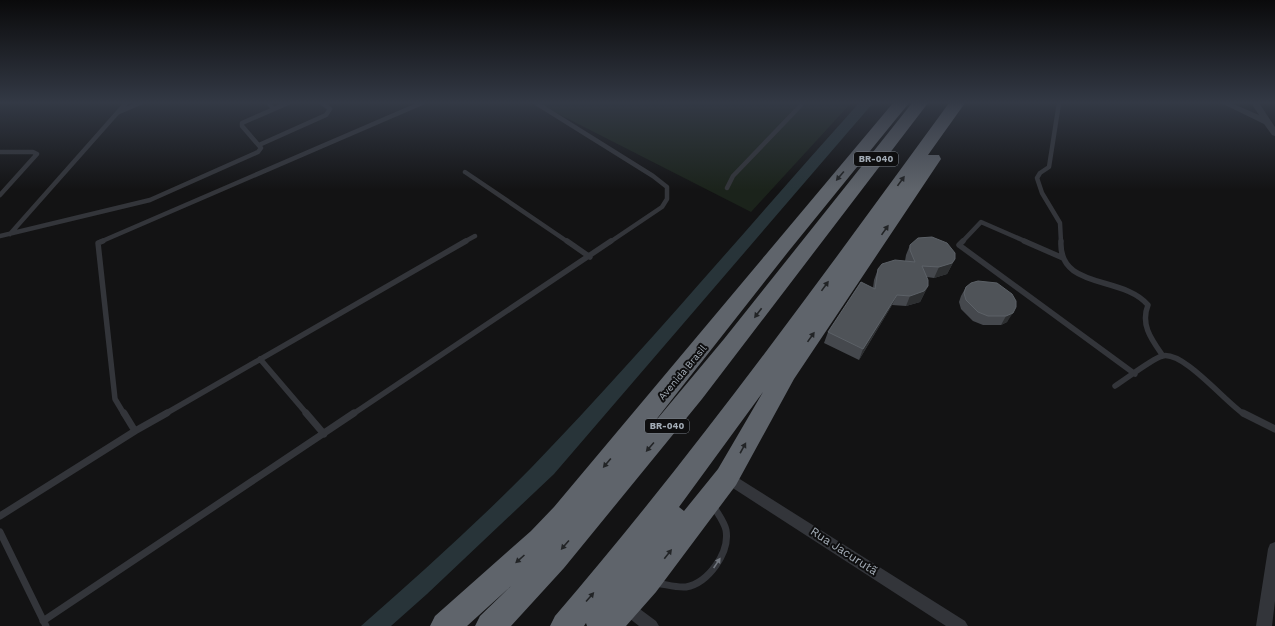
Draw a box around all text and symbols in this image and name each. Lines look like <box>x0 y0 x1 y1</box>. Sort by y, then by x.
road number: BR-040 <box>854 152 898 166</box>
one-way arrow <box>836 170 845 181</box>
one-way arrow <box>897 175 905 186</box>
one-way arrow <box>881 225 889 235</box>
one-way arrow <box>821 281 829 292</box>
one-way arrow <box>754 307 762 318</box>
one-way arrow <box>807 332 815 342</box>
street label: Avenida Brasil <box>656 343 709 402</box>
road number: BR-040 <box>645 419 689 433</box>
one-way arrow <box>645 441 654 452</box>
one-way arrow <box>740 442 747 454</box>
one-way arrow <box>603 457 612 468</box>
street label: Rua Jacurutã <box>808 524 880 578</box>
one-way arrow <box>561 540 570 551</box>
one-way arrow <box>664 548 672 559</box>
one-way arrow <box>515 554 525 563</box>
one-way arrow <box>713 557 721 568</box>
one-way arrow <box>586 591 595 602</box>

